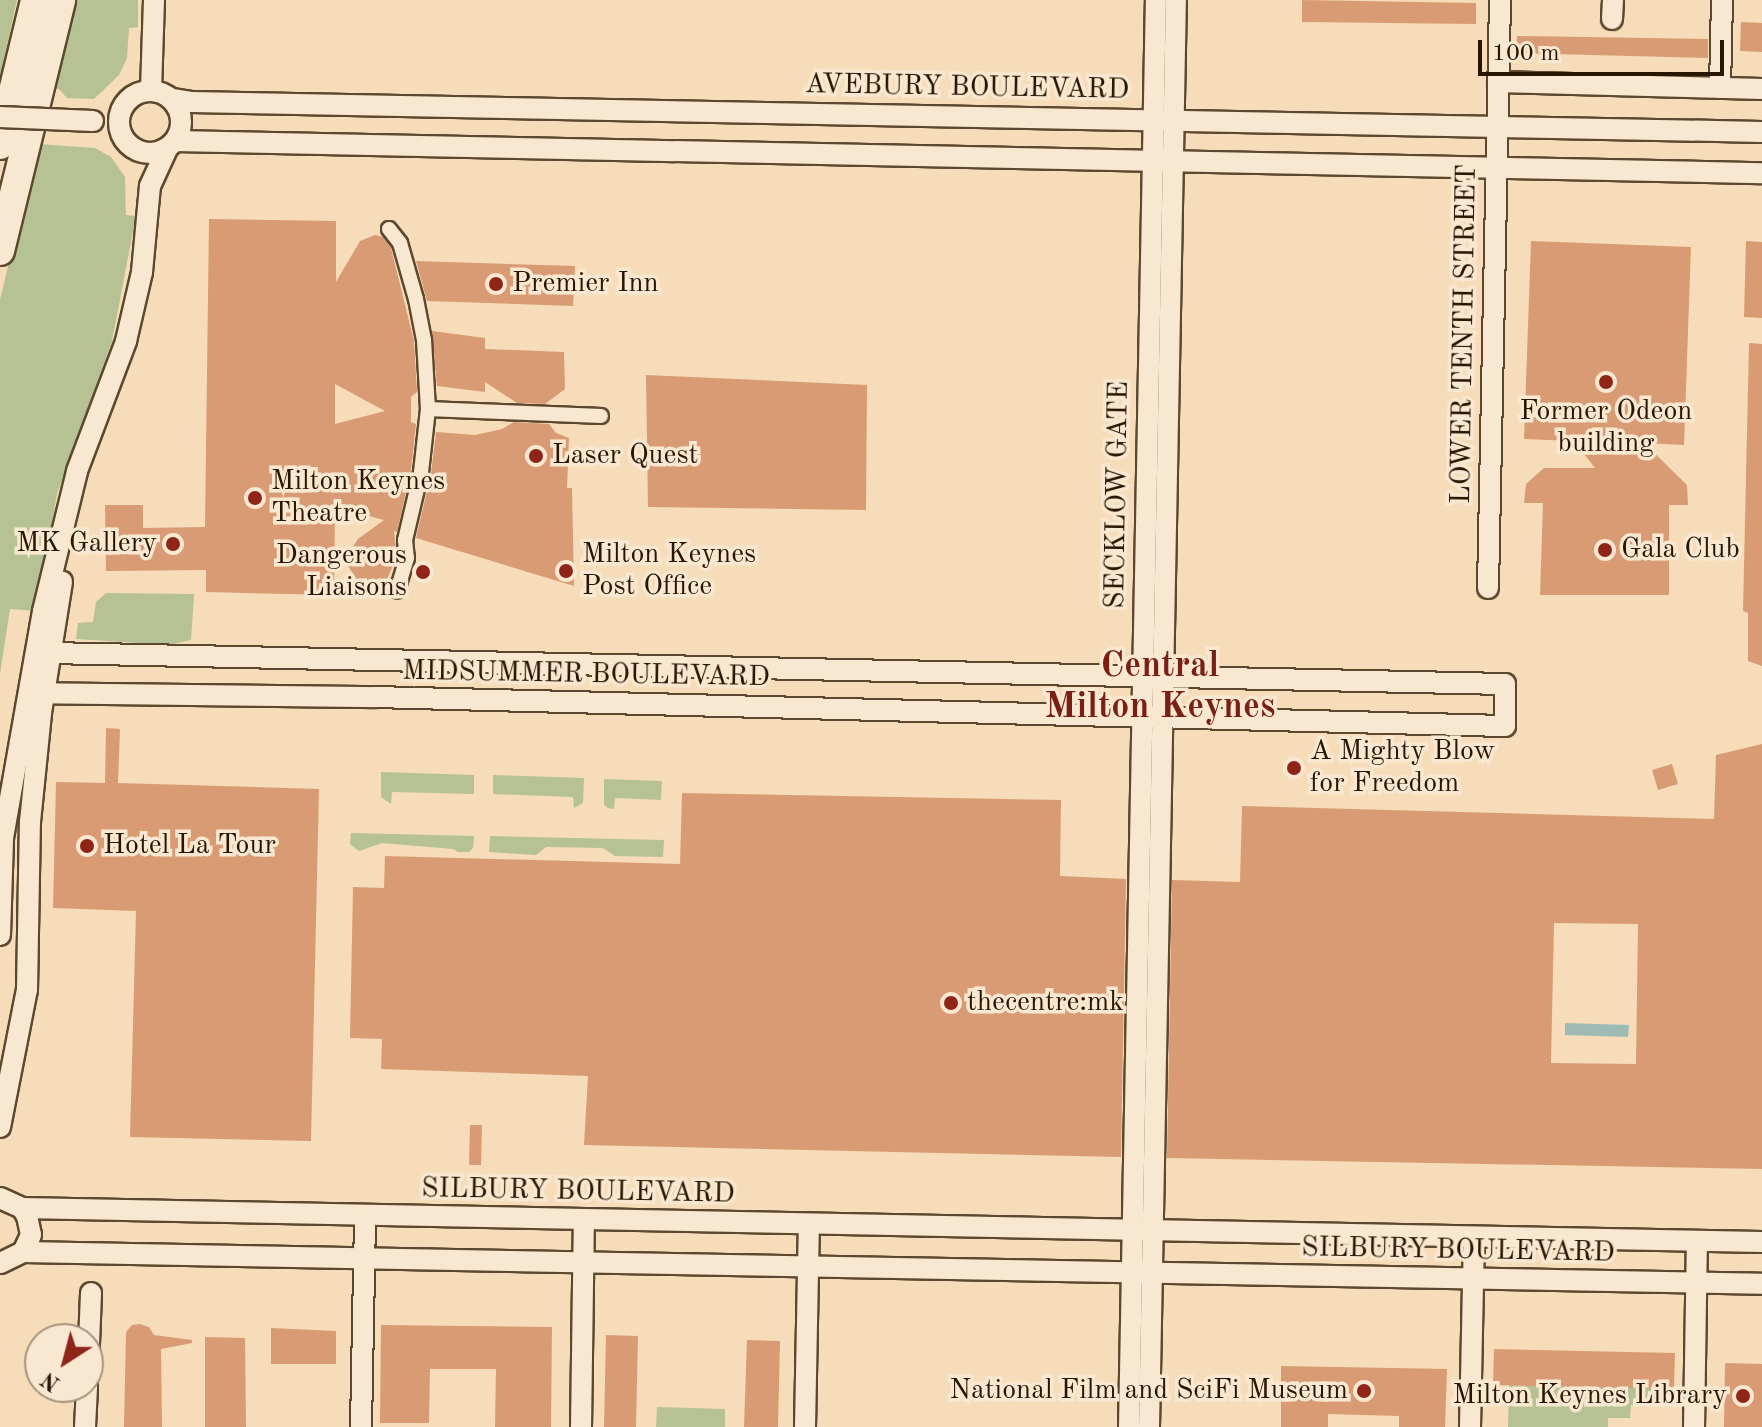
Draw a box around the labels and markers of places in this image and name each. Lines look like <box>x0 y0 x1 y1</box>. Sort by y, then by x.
place label: Premier Inn <box>512 267 659 301</box>
marker: Premier Inn <box>487 275 505 293</box>
marker: Former Odeon building <box>1597 373 1615 391</box>
place label: Former Odeon building <box>1520 395 1692 461</box>
place label: Laser Quest <box>552 439 698 473</box>
marker: Laser Quest <box>527 447 545 465</box>
place label: Milton Keynes Theatre <box>271 465 445 531</box>
marker: Milton Keynes Theatre <box>246 489 264 507</box>
place label: MK Gallery <box>16 527 157 561</box>
place label: Gala Club <box>1621 533 1740 567</box>
marker: MK Gallery <box>164 535 182 553</box>
place label: Milton Keynes Post Office <box>582 538 756 604</box>
place label: Dangerous Liaisons <box>276 539 407 605</box>
marker: Gala Club <box>1596 541 1614 559</box>
marker: Milton Keynes Post Office <box>557 562 575 580</box>
marker: Dangerous Liaisons <box>414 563 432 581</box>
place label: A Mighty Blow for Freedom <box>1310 735 1495 801</box>
marker: A Mighty Blow for Freedom <box>1285 759 1303 777</box>
place label: Hotel La Tour <box>103 829 276 863</box>
marker: Hotel La Tour <box>78 837 96 855</box>
place label: thecentre:mk <box>967 986 1124 1020</box>
marker: thecentre:mk <box>942 994 960 1012</box>
place label: National Film and SciFi Museum <box>949 1374 1348 1408</box>
place label: Milton Keynes Library <box>1453 1379 1727 1413</box>
marker: National Film and SciFi Museum <box>1355 1382 1373 1400</box>
marker: Milton Keynes Library <box>1734 1387 1752 1405</box>

